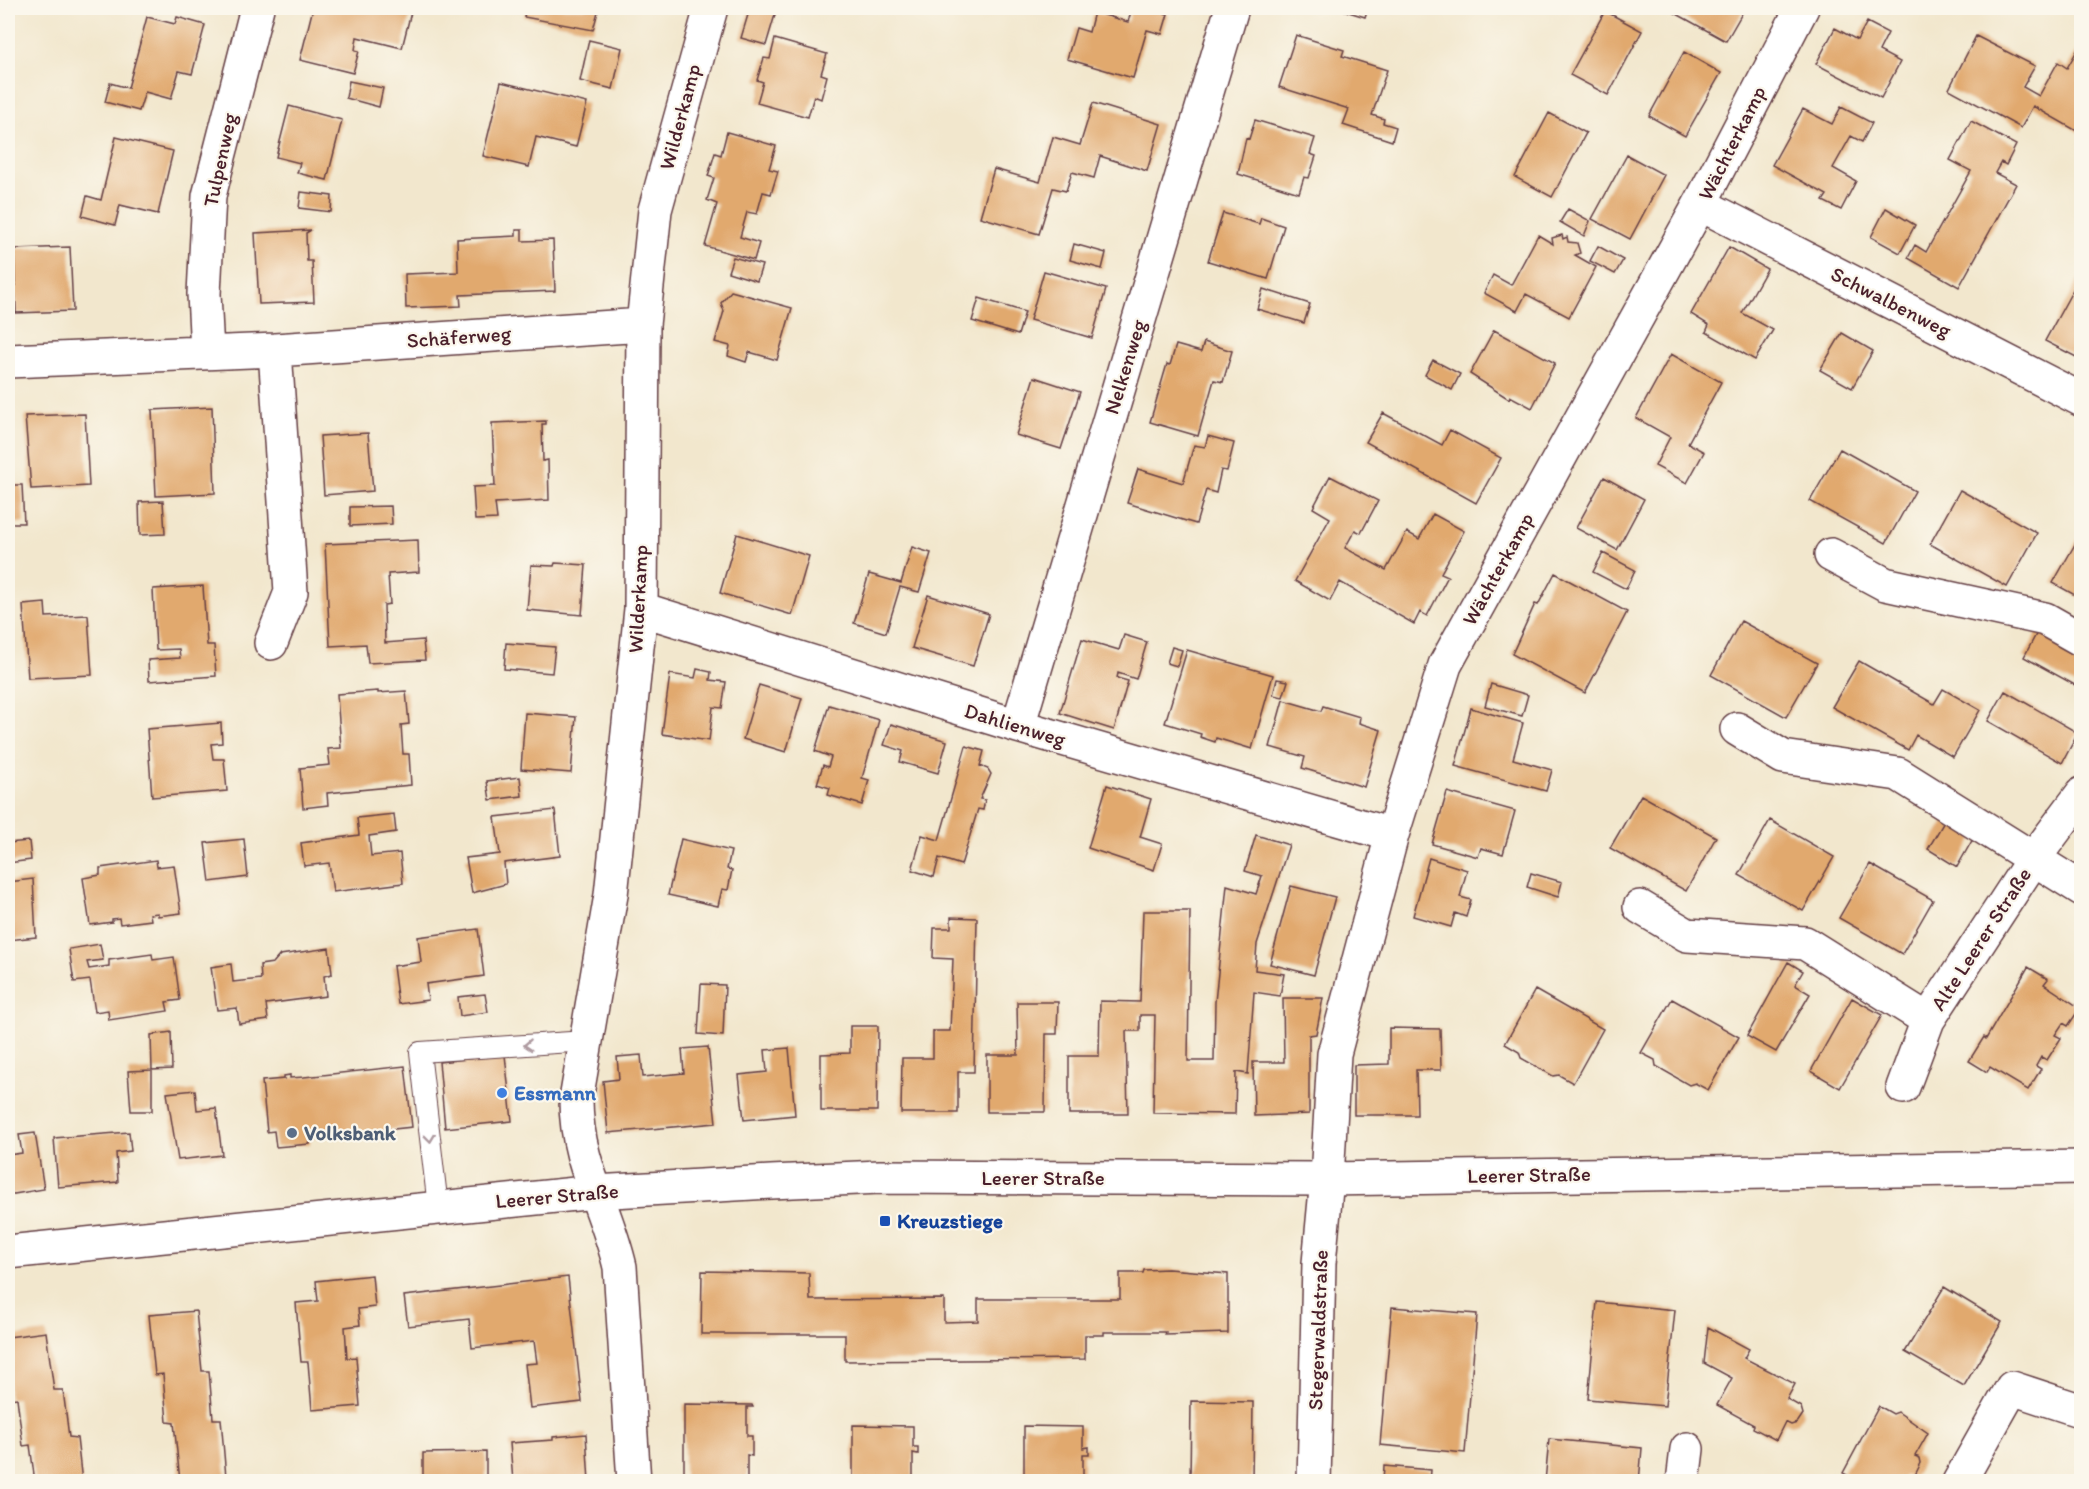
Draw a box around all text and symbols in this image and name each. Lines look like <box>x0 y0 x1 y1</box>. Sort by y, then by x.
street label: Wilderkamp <box>653 61 706 173</box>
street label: Wächterkamp <box>1692 81 1771 204</box>
street label: Tulpenweg <box>197 110 242 209</box>
street label: Schwalbenweg <box>1827 261 1956 343</box>
street label: Nelkenweg <box>1098 316 1151 417</box>
street label: Schäferweg <box>406 320 512 353</box>
street label: Wächterkamp <box>1456 508 1539 629</box>
street label: Wilderkamp <box>622 544 653 654</box>
street label: Dahlienweg <box>962 697 1069 752</box>
street label: Alte Leerer Straße <box>1925 863 2036 1015</box>
one-way arrow <box>523 1038 532 1051</box>
place label: Essmann <box>514 1080 597 1105</box>
marker: Essmann <box>495 1086 509 1100</box>
place label: Volksbank <box>304 1120 397 1145</box>
marker: Volksbank <box>285 1126 299 1140</box>
one-way arrow <box>424 1134 436 1143</box>
street label: Leerer Straße <box>1467 1161 1591 1188</box>
street label: Leerer Straße <box>981 1165 1105 1190</box>
street label: Leerer Straße <box>494 1178 620 1213</box>
place label: Kreuzstiege <box>897 1208 1003 1234</box>
marker: Kreuzstiege <box>878 1214 892 1228</box>
street label: Stegerwaldstraße <box>1302 1249 1333 1411</box>

